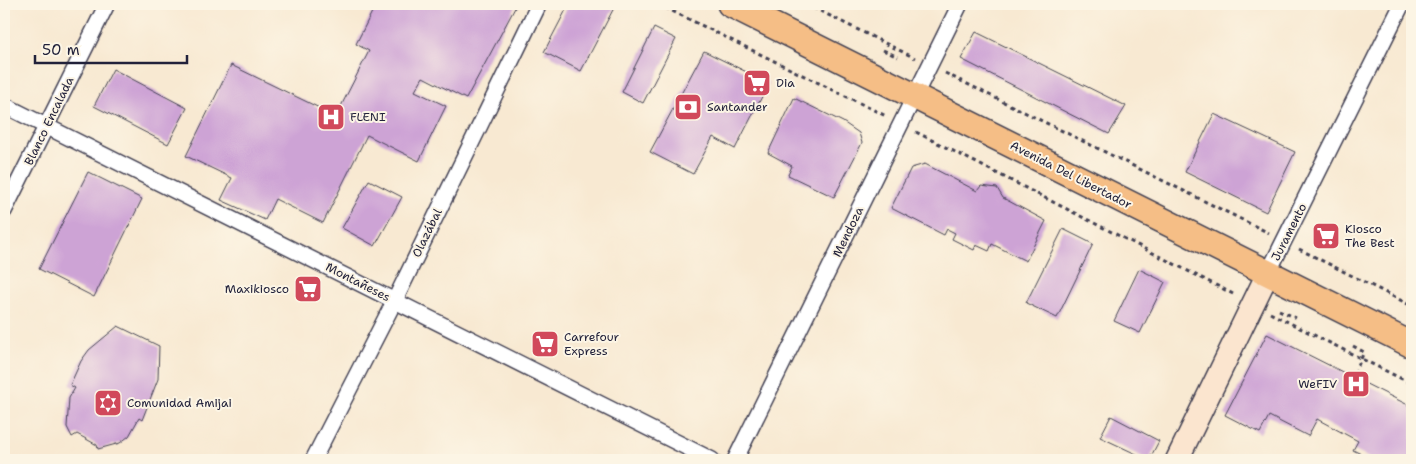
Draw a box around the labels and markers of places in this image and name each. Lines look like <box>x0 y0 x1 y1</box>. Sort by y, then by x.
supermarket icon: Dia <box>742 68 772 98</box>
place label: Dia <box>776 75 795 91</box>
bank icon: Santander <box>673 92 703 122</box>
place label: Santander <box>707 99 768 115</box>
hospital icon: FLENI <box>316 102 346 132</box>
place label: FLENI <box>350 109 386 125</box>
supermarket icon: Kiosco The Best <box>1311 221 1341 251</box>
place label: Kiosco The Best <box>1345 221 1395 251</box>
supermarket icon: Maxikiosco <box>293 274 323 304</box>
place label: Maxikiosco <box>225 281 289 297</box>
supermarket icon: Carrefour Express <box>530 329 560 359</box>
place label: Carrefour Express <box>564 329 620 359</box>
hospital icon: WeFIV <box>1341 369 1371 399</box>
place label: WeFIV <box>1298 376 1337 392</box>
synagogue icon: Comunidad Amijai <box>93 388 123 418</box>
place label: Comunidad Amijai <box>127 395 232 411</box>

